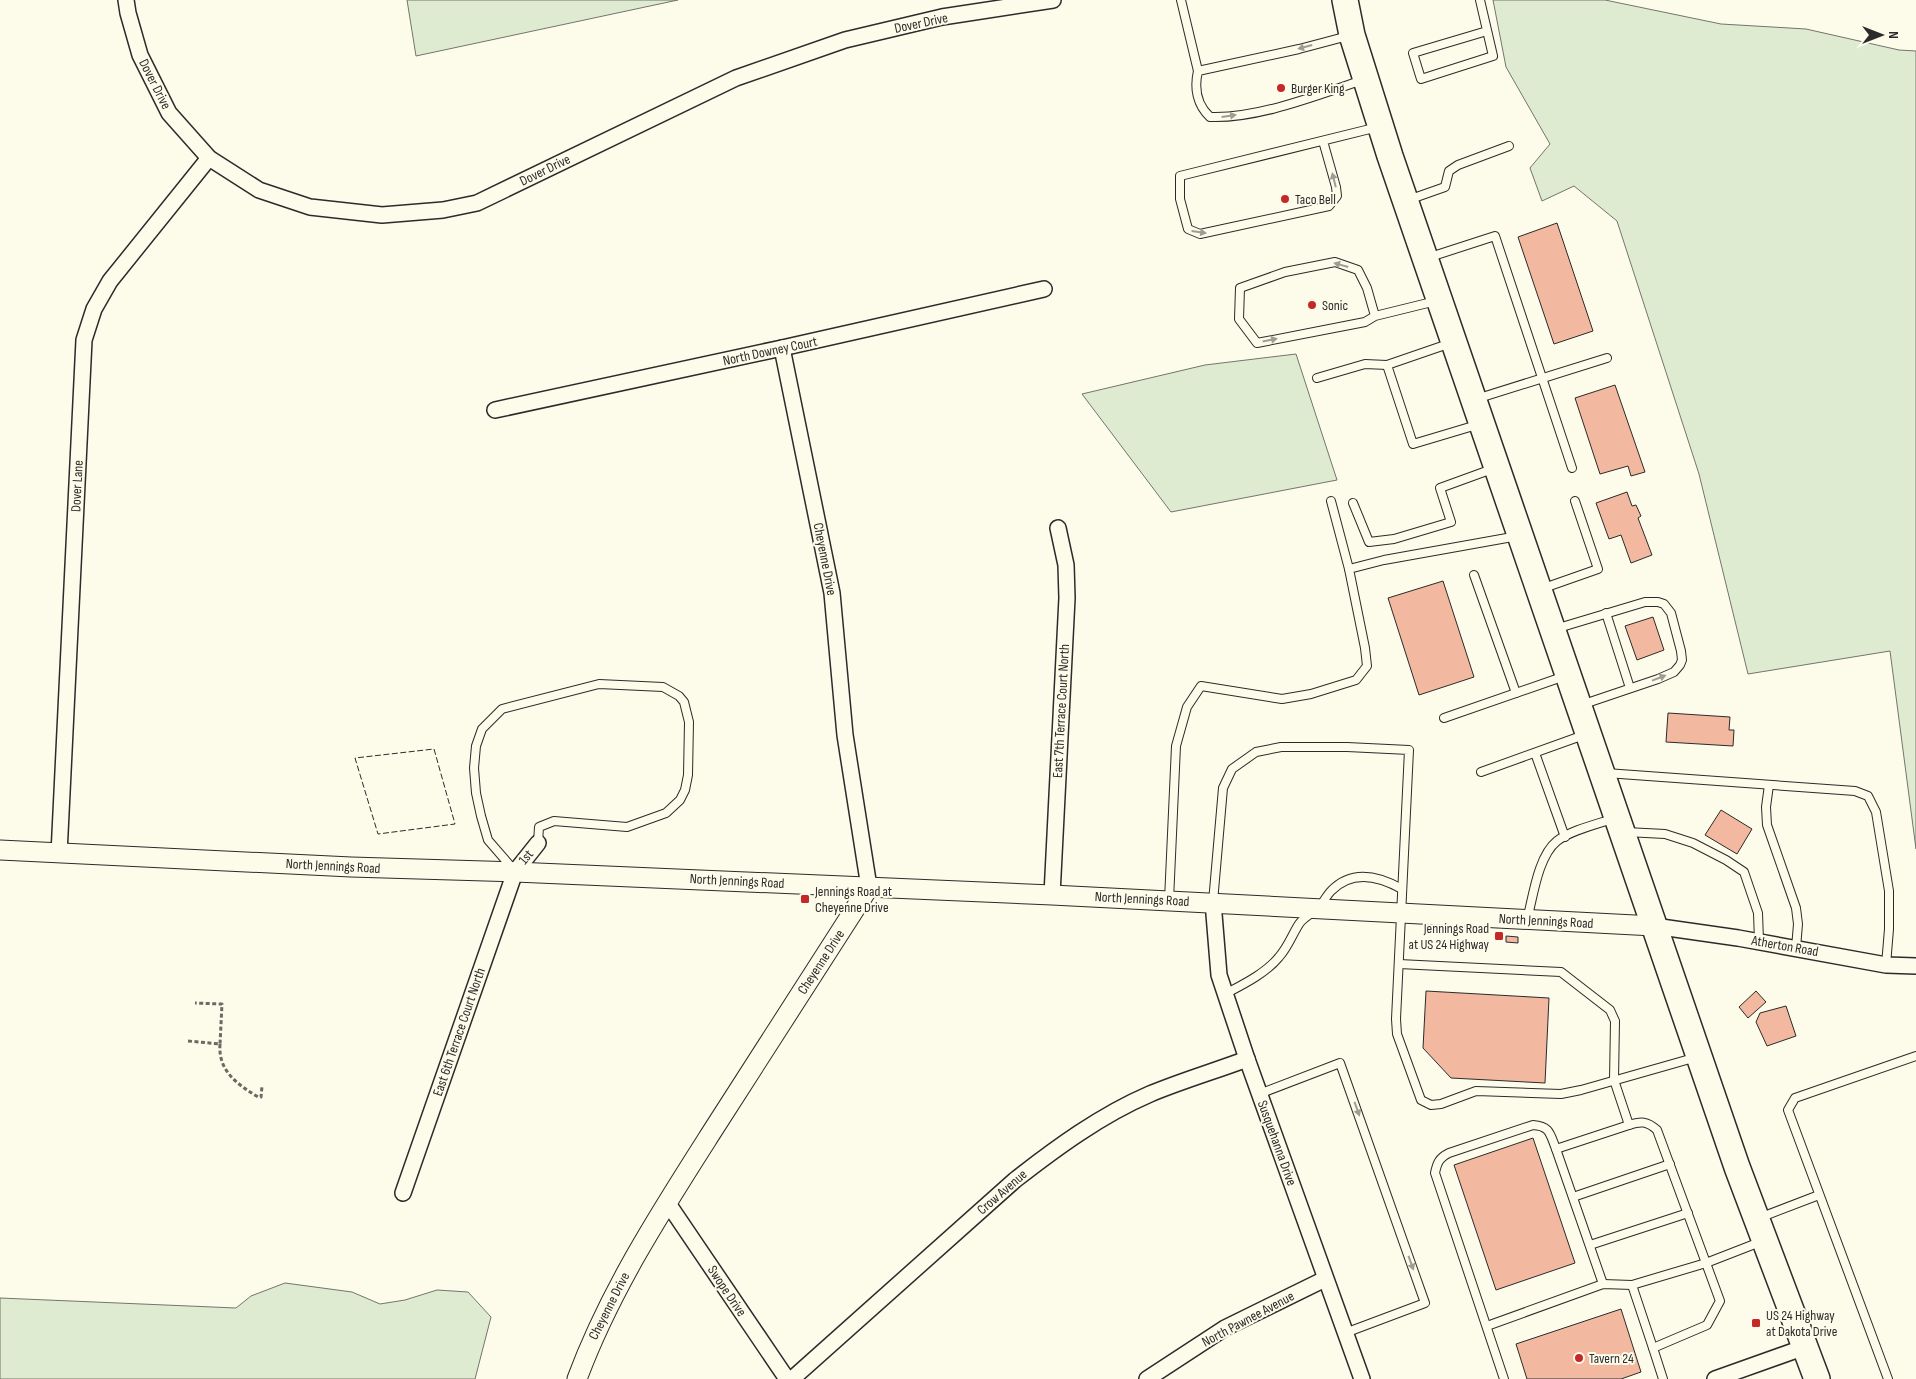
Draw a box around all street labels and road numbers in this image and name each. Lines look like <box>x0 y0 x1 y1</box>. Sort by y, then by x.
street label: Dover Drive <box>893 9 949 37</box>
street label: Dover Drive <box>135 56 175 112</box>
street label: Dover Drive <box>517 150 573 190</box>
street label: North Downey Court <box>721 333 819 369</box>
street label: Dover Lane <box>67 460 87 512</box>
street label: Cheyenne Drive <box>810 521 840 597</box>
street label: East 7th Terrace Court North <box>1049 644 1073 778</box>
street label: 1st <box>515 846 537 868</box>
street label: North Jennings Road <box>285 855 381 877</box>
street label: North Jennings Road <box>689 870 785 892</box>
street label: North Jennings Road <box>1094 888 1190 910</box>
street label: North Jennings Road <box>1498 910 1594 932</box>
street label: Cheyenne Drive <box>794 927 848 997</box>
street label: Atherton Road <box>1749 932 1820 960</box>
street label: East 6th Terrace Court North <box>429 966 489 1098</box>
street label: Susquehanna Drive <box>1254 1098 1300 1188</box>
street label: Crow Avenue <box>974 1166 1030 1218</box>
street label: Swope Drive <box>704 1262 750 1320</box>
street label: Cheyenne Drive <box>585 1269 633 1343</box>
street label: North Pawnee Avenue <box>1199 1287 1297 1351</box>

